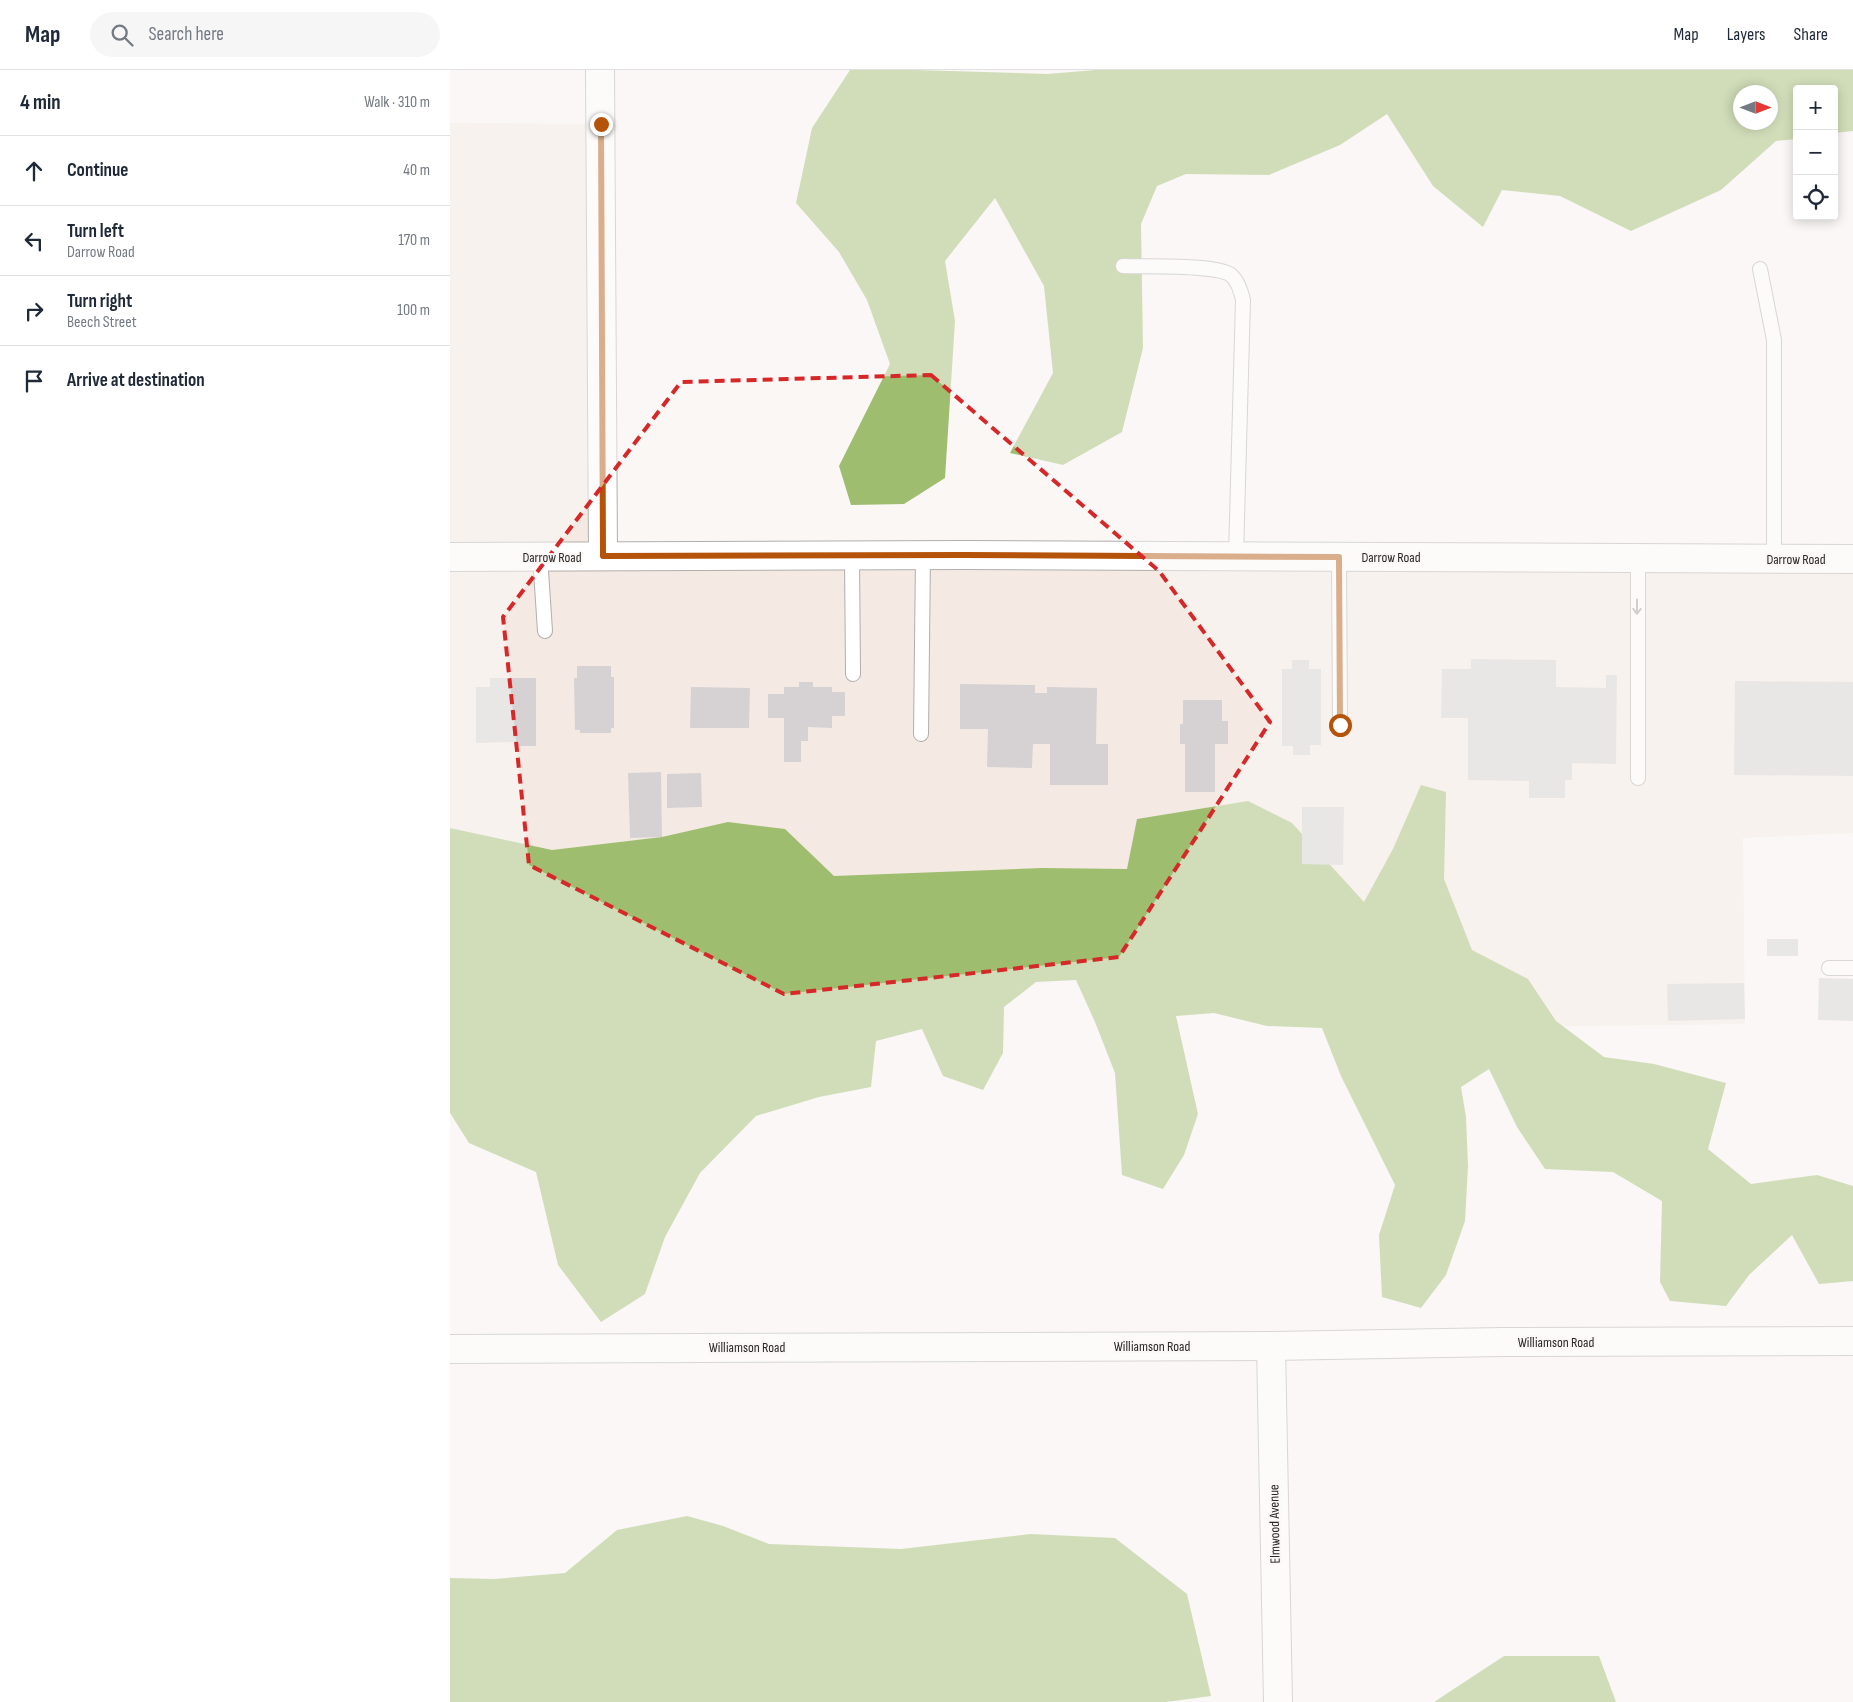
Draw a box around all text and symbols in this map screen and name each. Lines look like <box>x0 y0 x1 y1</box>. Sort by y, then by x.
search box <box>90 12 440 57</box>
text: Map <box>25 20 60 49</box>
icon: search <box>108 21 136 49</box>
text: Search here <box>148 23 224 46</box>
text: Map <box>1674 24 1699 45</box>
text: Layers <box>1727 24 1766 45</box>
text: Share <box>1794 24 1828 45</box>
north arrow <box>1733 85 1778 130</box>
map controls <box>1793 85 1838 220</box>
button: + <box>1793 85 1838 130</box>
text: 4 min <box>20 90 61 115</box>
text: Walk · 310 m <box>364 93 430 112</box>
route end <box>590 113 613 136</box>
button: − <box>1793 130 1838 175</box>
icon: ahead <box>20 157 48 185</box>
text: Continue <box>67 159 128 182</box>
text: 40 m <box>403 161 430 180</box>
button: locate <box>1793 175 1838 220</box>
text: Turn left <box>67 220 124 243</box>
icon: left <box>20 227 48 255</box>
text: 170 m <box>398 231 430 250</box>
text: Darrow Road <box>67 243 135 262</box>
text: Turn right <box>67 290 132 313</box>
icon: right <box>20 297 48 325</box>
text: 100 m <box>397 301 430 320</box>
text: Beech Street <box>67 313 137 332</box>
icon: arrive <box>20 367 48 395</box>
text: Arrive at destination <box>67 369 205 392</box>
street label: Darrow Road <box>522 549 582 566</box>
street label: Darrow Road <box>1361 549 1421 566</box>
street label: Darrow Road <box>1766 551 1826 568</box>
one-way arrow <box>1633 599 1642 615</box>
route start <box>1329 714 1352 737</box>
street label: Williamson Road <box>1518 1334 1594 1351</box>
street label: Williamson Road <box>1114 1338 1190 1355</box>
street label: Williamson Road <box>709 1339 785 1356</box>
street label: Elmwood Avenue <box>1265 1484 1284 1564</box>

